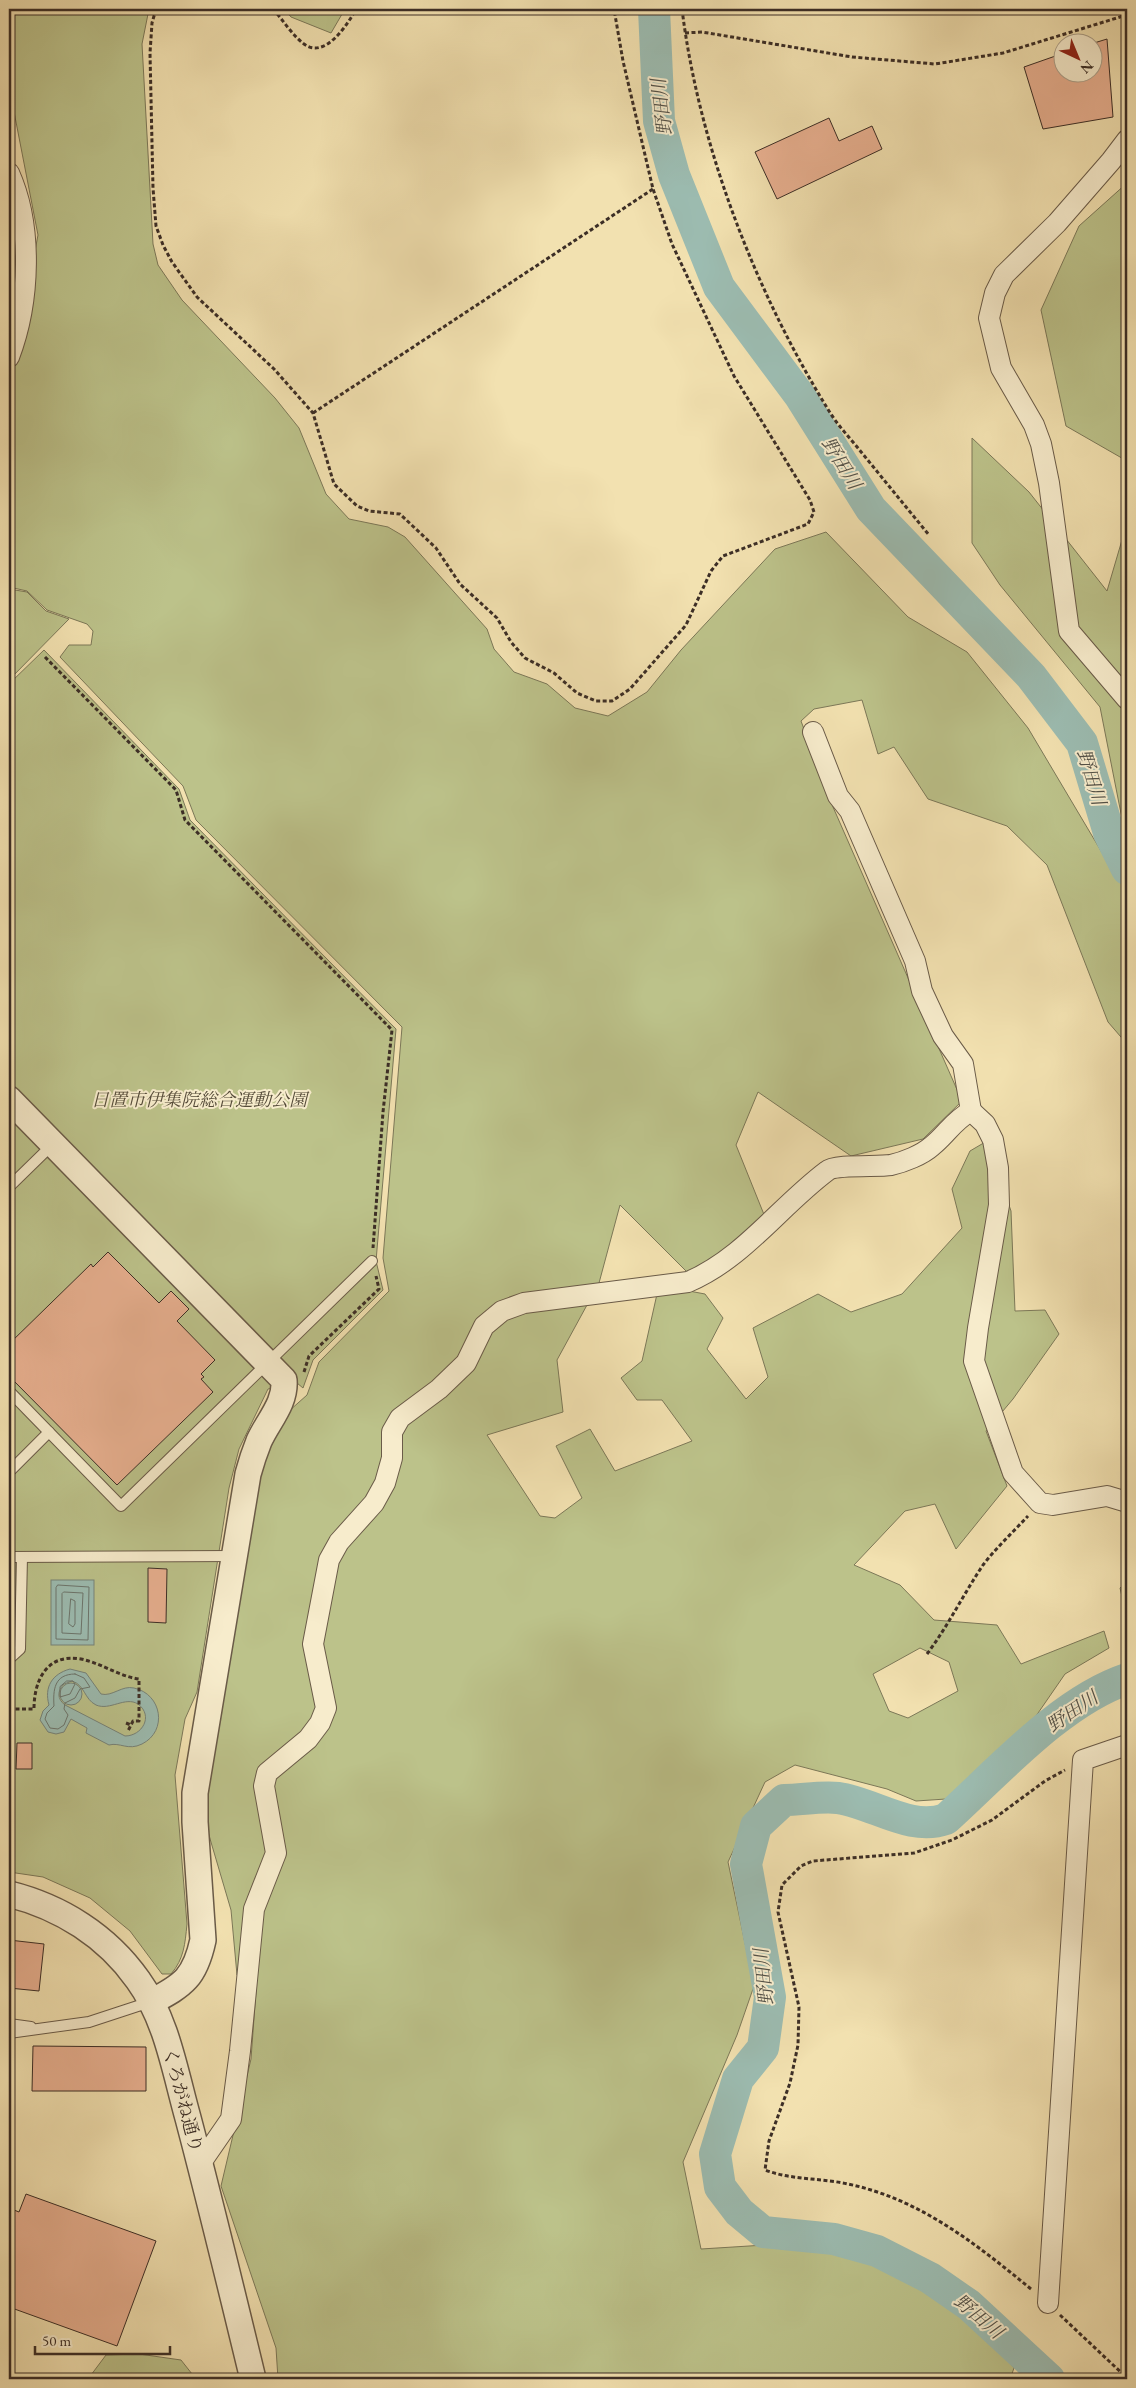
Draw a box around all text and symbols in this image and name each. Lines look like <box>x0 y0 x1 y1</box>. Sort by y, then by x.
north arrow <box>1054 32 1104 82</box>
text: N <box>1076 57 1097 78</box>
water label: 野田川 <box>645 75 677 137</box>
water label: 野田川 <box>816 432 868 496</box>
water label: 野田川 <box>1071 746 1112 810</box>
park label: 日置市伊集院総合運動公園 <box>91 1088 310 1111</box>
water label: 野田川 <box>1042 1684 1105 1738</box>
water label: 野田川 <box>748 1945 779 2007</box>
street label: くろがね通り <box>158 2045 209 2155</box>
water label: 野田川 <box>949 2288 1010 2346</box>
scale bar <box>35 2323 170 2355</box>
text: 50 m <box>42 2331 71 2350</box>

